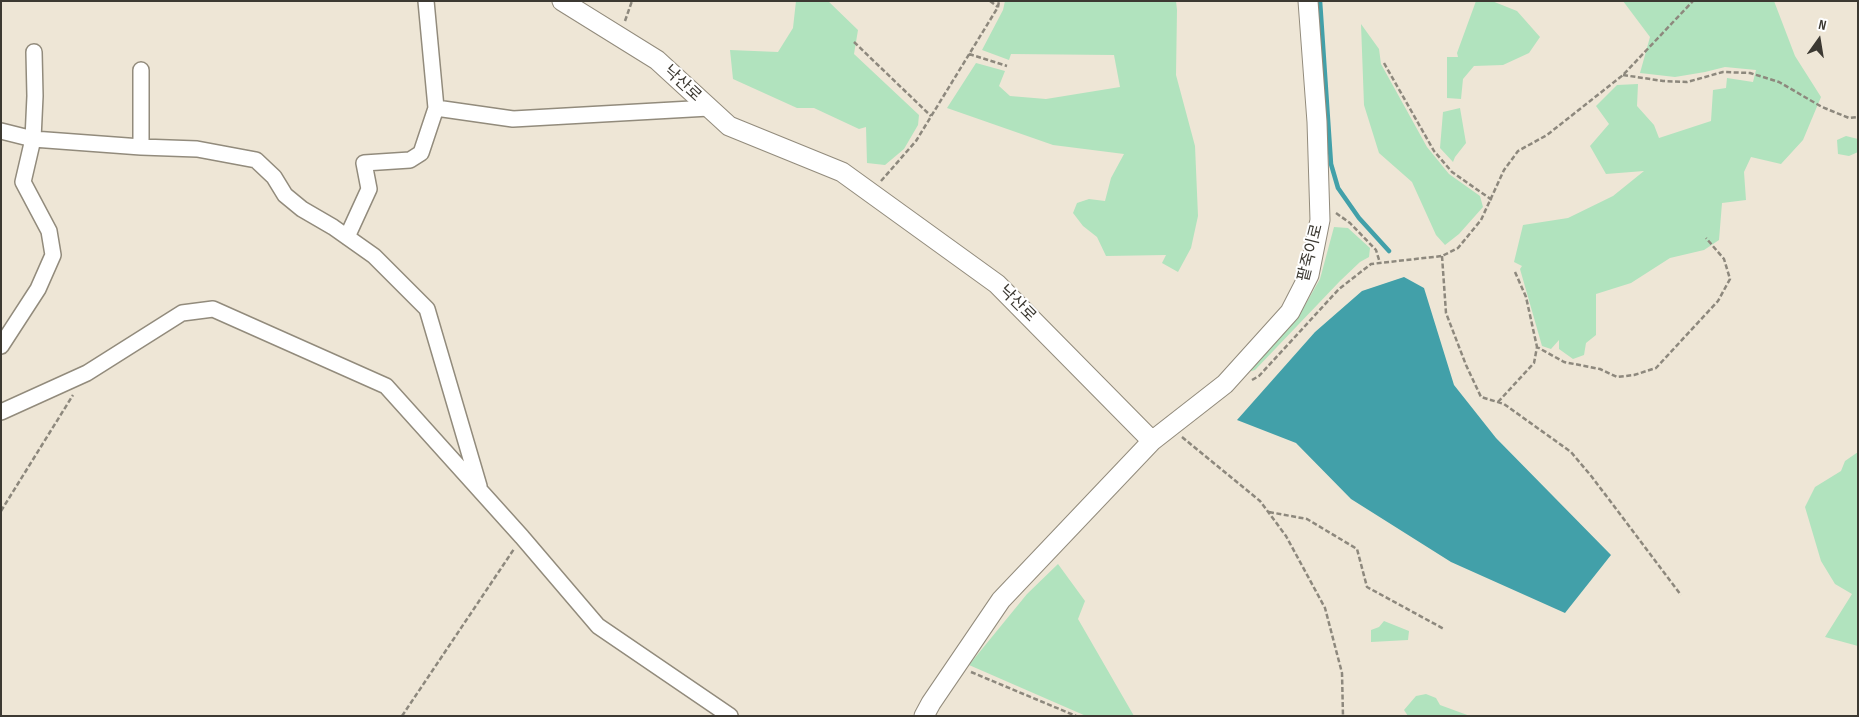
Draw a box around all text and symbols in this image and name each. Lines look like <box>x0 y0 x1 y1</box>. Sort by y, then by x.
north arrow <box>1794 15 1844 65</box>
text: N <box>1817 16 1828 34</box>
street label: 낙산로 <box>659 62 705 106</box>
street label: 팥죽이로 <box>1295 222 1327 284</box>
street label: 낙산로 <box>995 282 1039 326</box>

